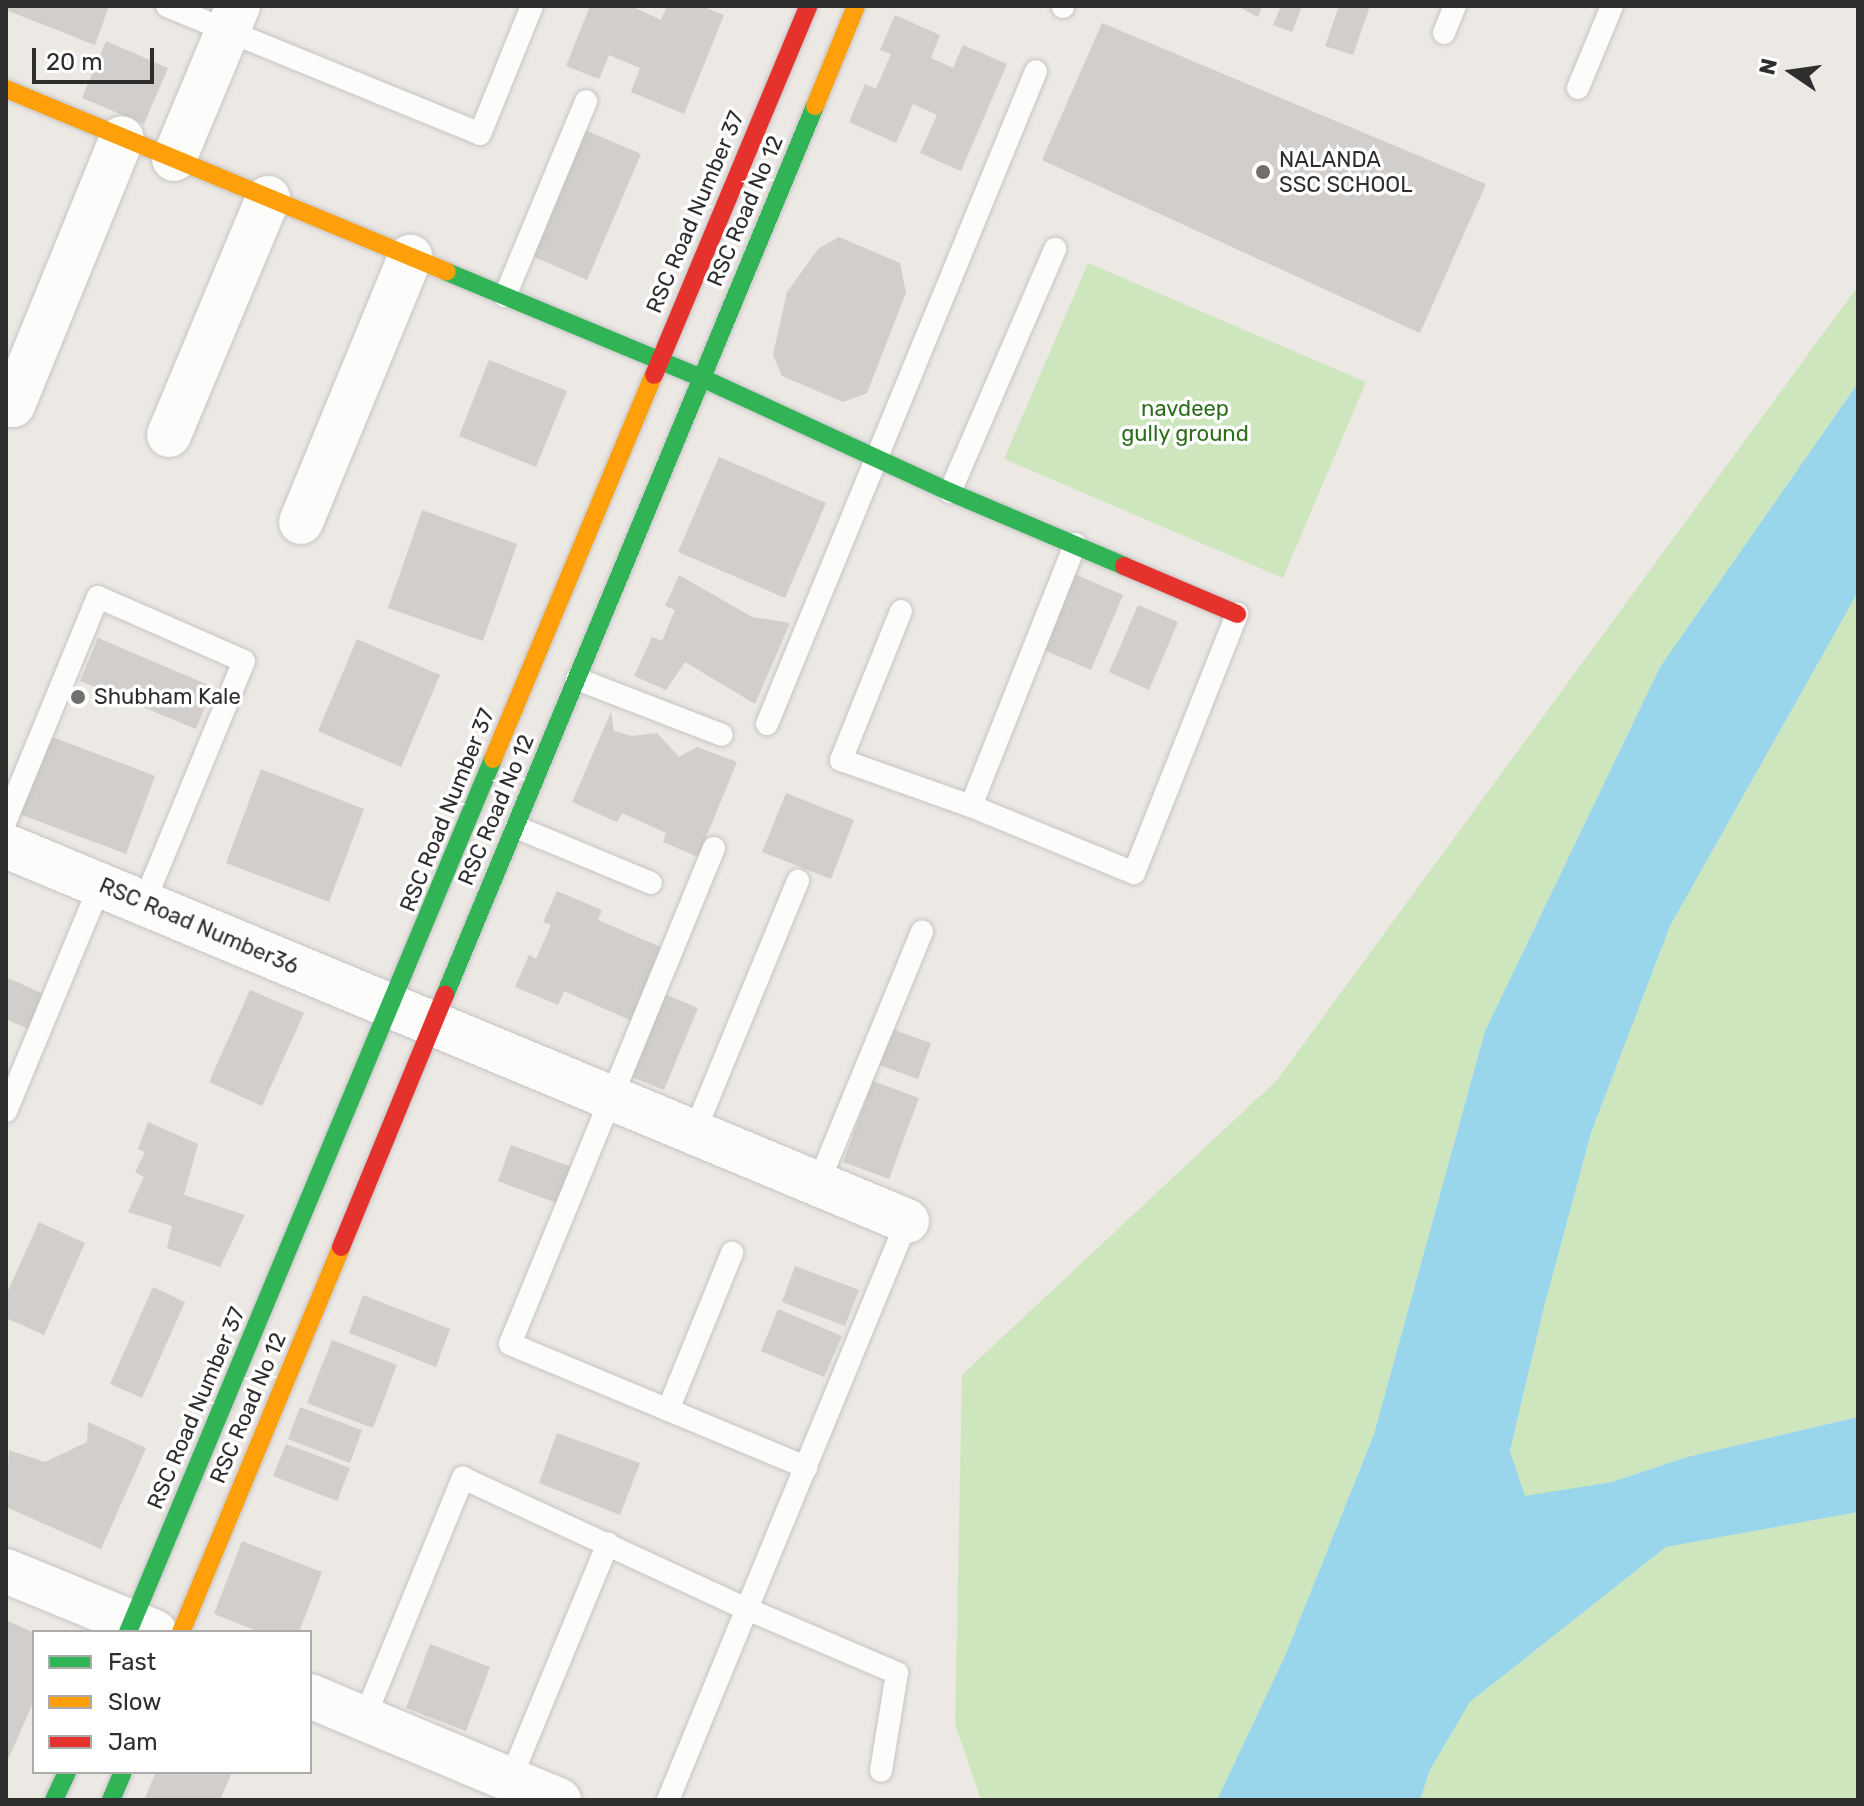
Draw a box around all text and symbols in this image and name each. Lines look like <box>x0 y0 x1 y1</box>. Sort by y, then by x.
scale bar <box>36 32 158 82</box>
north arrow <box>1752 32 1832 112</box>
text: 20 m <box>46 48 103 76</box>
text: N <box>1753 56 1783 77</box>
street label: RSC Road Number 37 <box>640 107 750 317</box>
street label: RSC Road No 12 <box>701 132 789 290</box>
place label: NALANDA SSC SCHOOL <box>1279 146 1413 198</box>
marker: NALANDA SSC SCHOOL <box>1254 163 1272 181</box>
park label: navdeep gully ground <box>1121 395 1249 446</box>
place label: Shubham Kale <box>94 684 241 710</box>
marker: Shubham Kale <box>69 688 87 706</box>
street label: RSC Road Number 37 <box>394 704 500 916</box>
street label: RSC Road No 12 <box>452 731 540 889</box>
street label: RSC Road Number36 <box>95 872 303 980</box>
street label: RSC Road Number 37 <box>141 1303 251 1513</box>
street label: RSC Road No 12 <box>204 1329 292 1487</box>
legend <box>32 1630 312 1774</box>
text: Fast <box>108 1648 156 1676</box>
text: Slow <box>108 1688 161 1716</box>
text: Jam <box>108 1728 158 1756</box>

